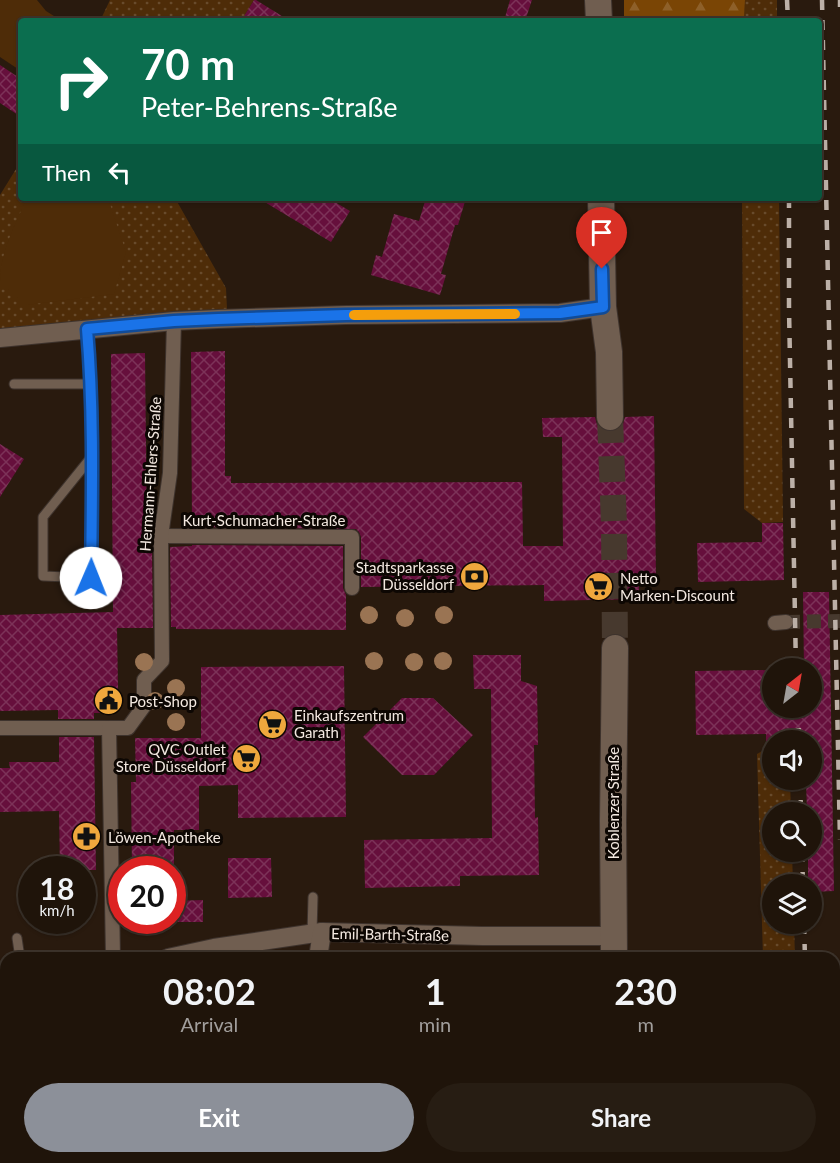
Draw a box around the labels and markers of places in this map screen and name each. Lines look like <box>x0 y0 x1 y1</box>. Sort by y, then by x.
pin <box>576 207 627 269</box>
place label: Stadtsparkasse Düsseldorf <box>356 558 455 593</box>
bank icon: Stadtsparkasse Düsseldorf <box>459 560 491 592</box>
place label: Netto Marken-Discount <box>620 569 735 604</box>
supermarket icon: Netto Marken-Discount <box>583 571 615 603</box>
public building icon: Post-Shop <box>92 685 124 717</box>
place label: Post-Shop <box>129 692 197 710</box>
place label: Einkaufszentrum Garath <box>294 706 404 741</box>
supermarket icon: Einkaufszentrum Garath <box>257 708 289 740</box>
place label: QVC Outlet Store Düsseldorf <box>116 740 227 775</box>
supermarket icon: QVC Outlet Store Düsseldorf <box>231 742 263 774</box>
pharmacy icon: Löwen-Apotheke <box>71 821 103 853</box>
place label: Löwen-Apotheke <box>108 828 221 846</box>

